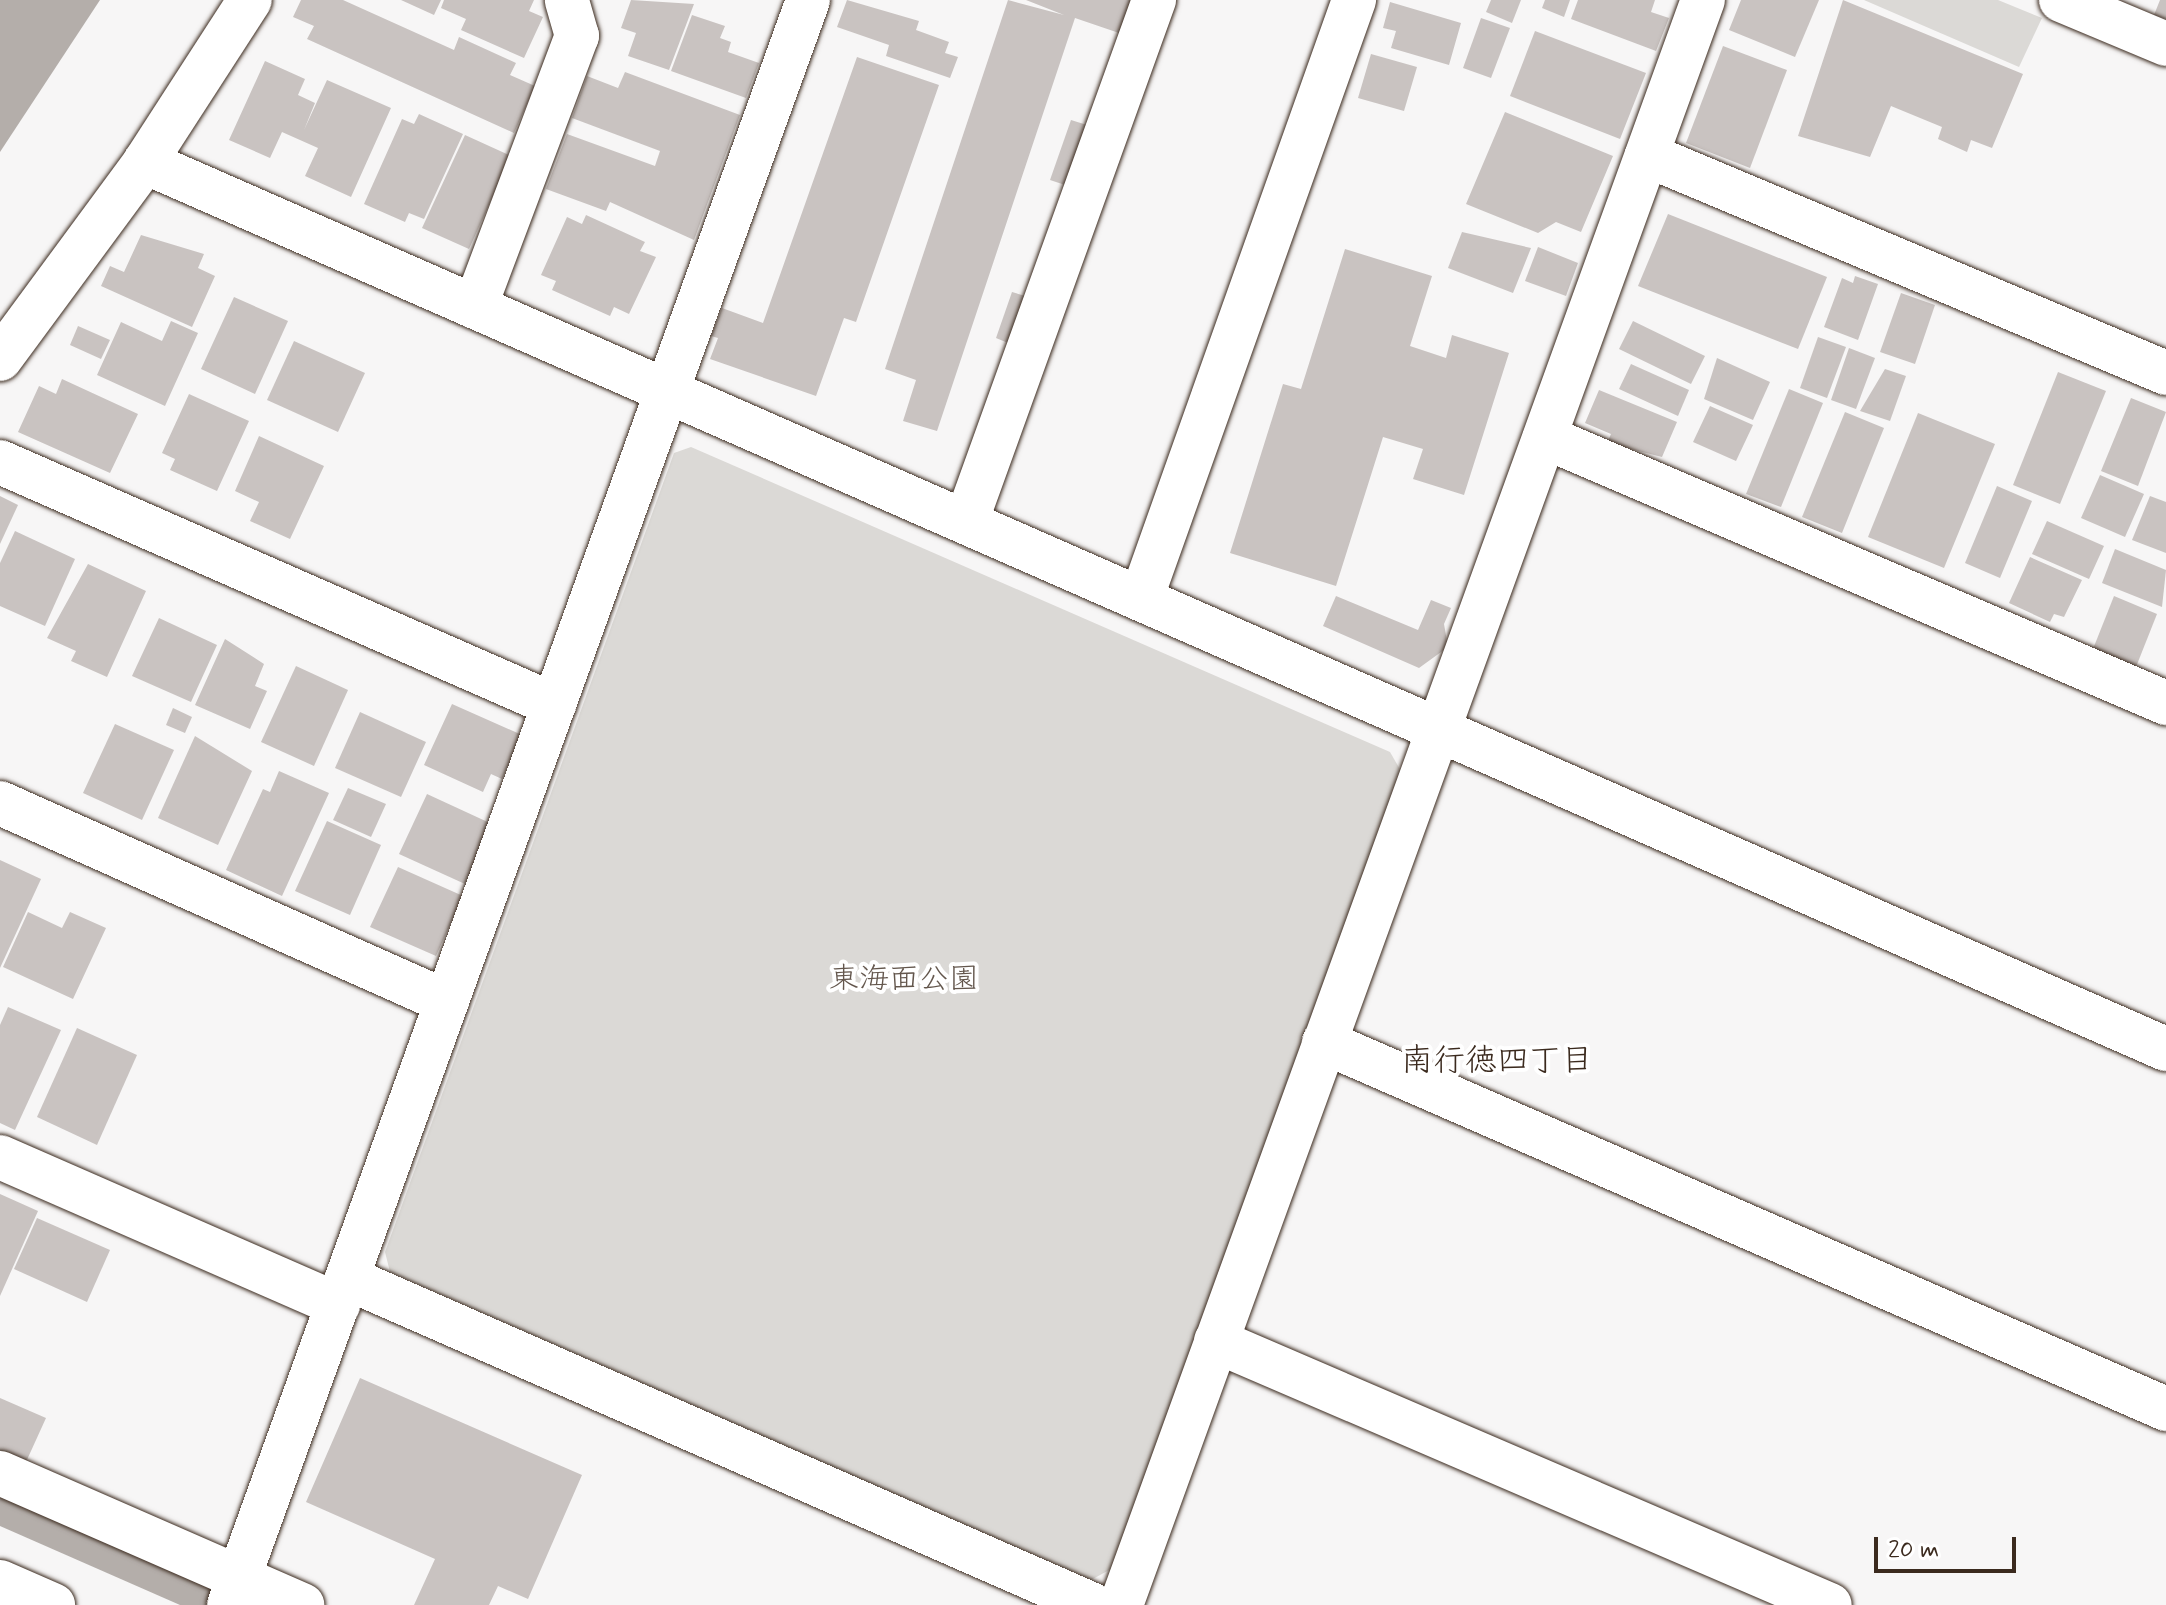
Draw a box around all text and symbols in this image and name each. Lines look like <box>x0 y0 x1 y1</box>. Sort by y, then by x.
park label: 東海面公園 <box>829 962 979 998</box>
district label: 南行徳四丁目 <box>1401 1042 1593 1080</box>
scale bar <box>1878 1521 2020 1571</box>
text: 20 m <box>1888 1535 1939 1566</box>

